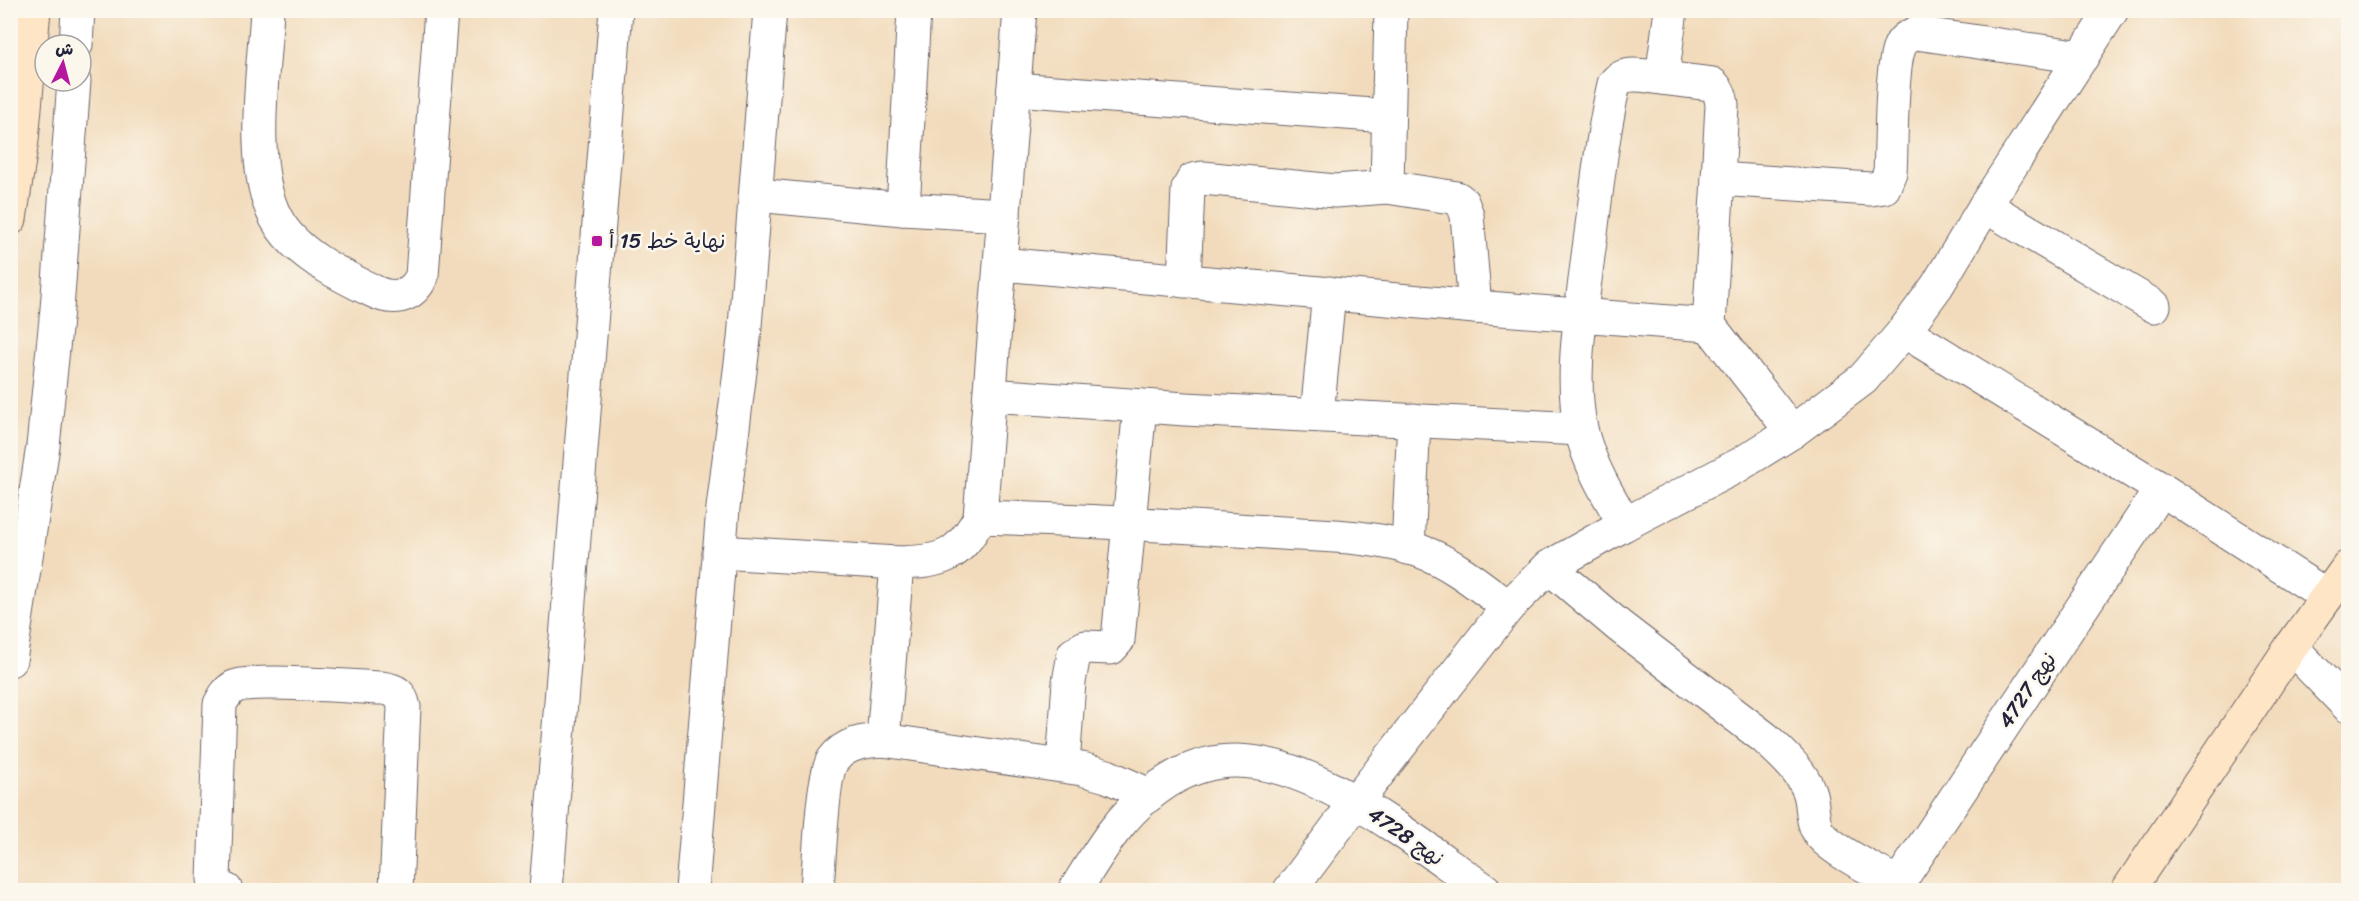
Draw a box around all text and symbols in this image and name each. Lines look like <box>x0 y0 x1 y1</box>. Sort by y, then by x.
north arrow <box>33 33 93 93</box>
text: ش <box>54 33 75 64</box>
place label: نهاية خط 15 أ <box>609 222 725 260</box>
marker: نهاية خط 15 أ <box>590 234 604 248</box>
street label: نهج 4727 <box>1987 644 2067 736</box>
street label: نهج 4728 <box>1360 796 1452 876</box>

